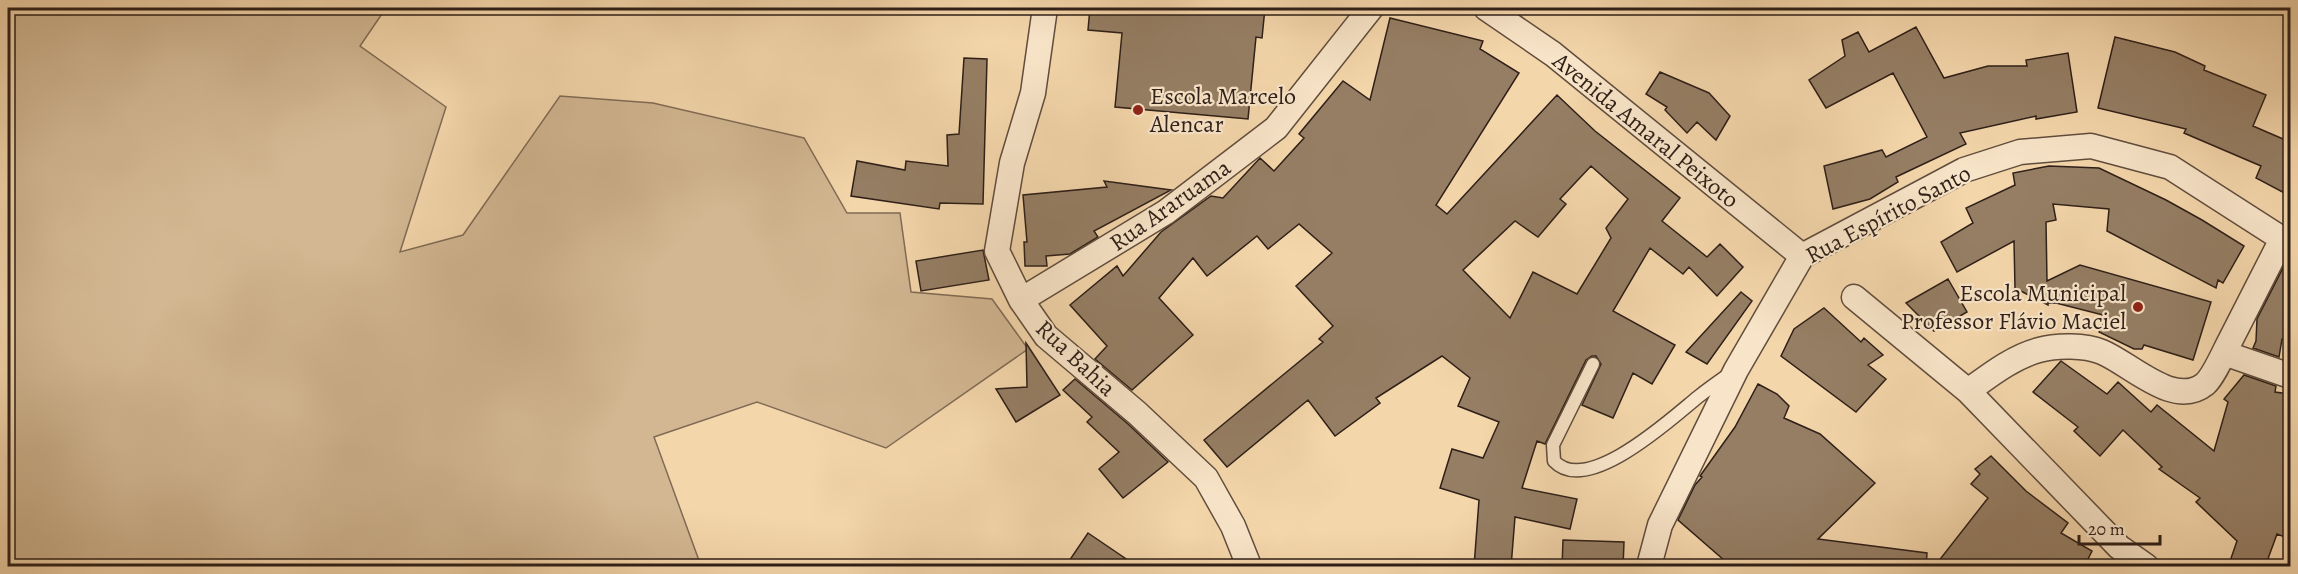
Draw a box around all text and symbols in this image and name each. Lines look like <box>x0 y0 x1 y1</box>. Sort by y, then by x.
street label: Avenida Amaral Peixoto <box>1545 44 1746 215</box>
place label: Escola Marcelo Alencar <box>1149 80 1296 140</box>
marker: Escola Marcelo Alencar <box>1131 103 1145 117</box>
street label: Rua Araruama <box>1103 151 1238 259</box>
street label: Rua Espírito Santo <box>1800 157 1976 271</box>
place label: Escola Municipal Professor Flávio Maciel <box>1901 277 2126 337</box>
marker: Escola Municipal Professor Flávio Maciel <box>2131 300 2145 314</box>
street label: Rua Bahia <box>1029 312 1124 404</box>
scale bar <box>2079 508 2160 546</box>
text: 20 m <box>2088 517 2125 541</box>

